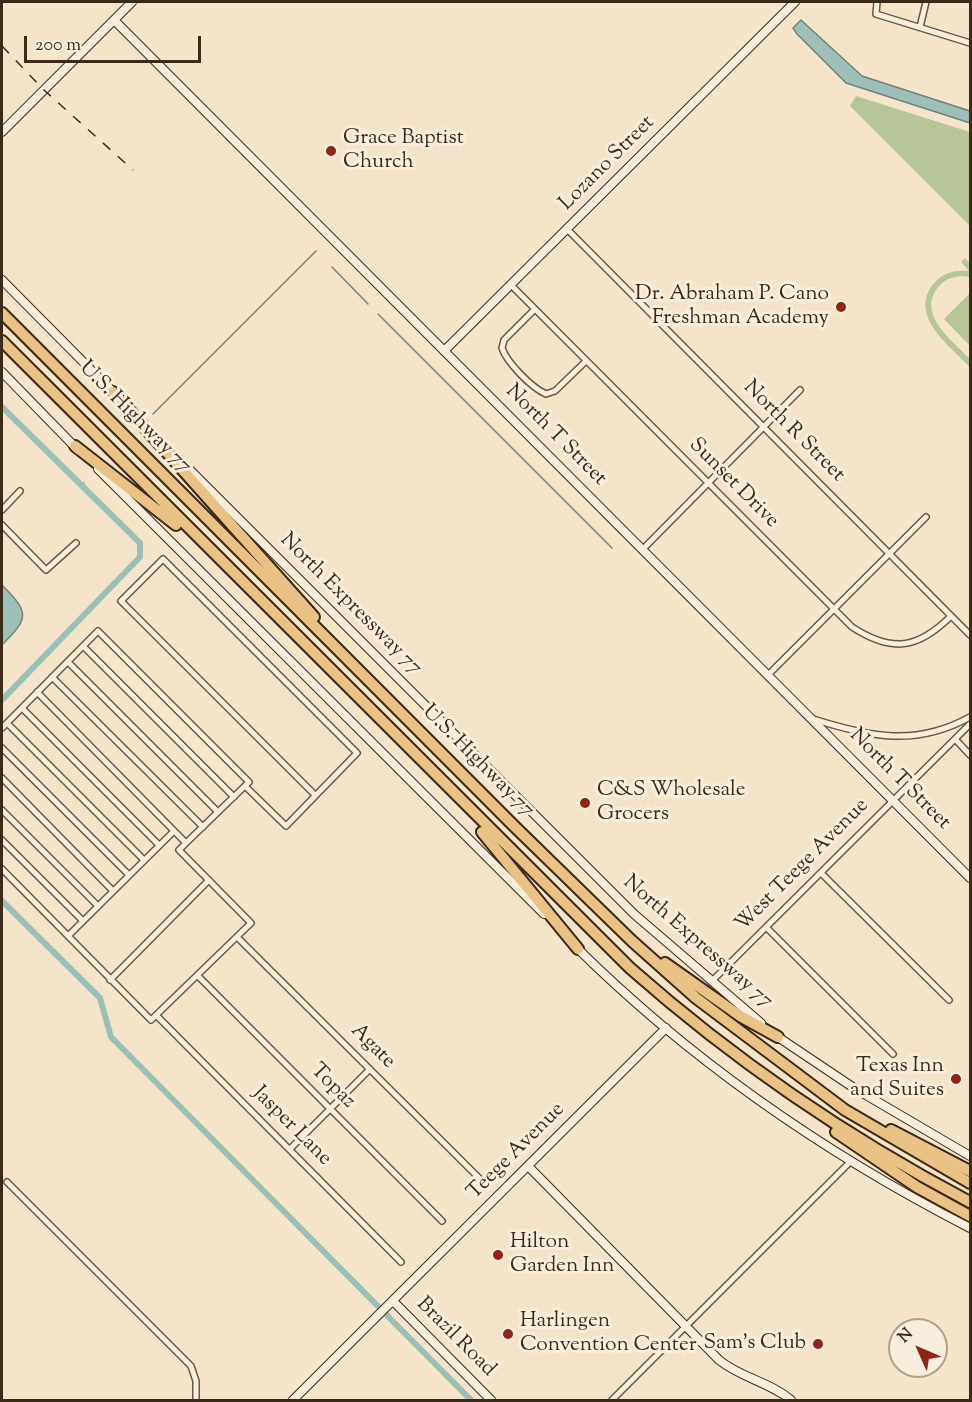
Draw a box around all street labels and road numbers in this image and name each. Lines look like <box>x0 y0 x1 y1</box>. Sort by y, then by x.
street label: Lozano Street <box>555 111 661 217</box>
street label: U.S. Highway 77 <box>72 356 196 480</box>
street label: North R Street <box>737 376 849 488</box>
street label: North T Street <box>499 380 611 492</box>
street label: Sunset Drive <box>683 434 783 534</box>
street label: North Expressway 77 <box>274 529 426 681</box>
street label: U.S. Highway 77 <box>415 700 539 824</box>
street label: North T Street <box>843 724 955 836</box>
street label: West Teege Avenue <box>731 794 875 938</box>
street label: North Expressway 77 <box>617 871 777 1015</box>
street label: Agate <box>344 1019 400 1075</box>
street label: Topaz <box>304 1059 360 1115</box>
street label: Jasper Lane <box>246 1082 336 1172</box>
street label: Teege Avenue <box>463 1098 571 1206</box>
street label: Brazil Road <box>410 1293 500 1383</box>

